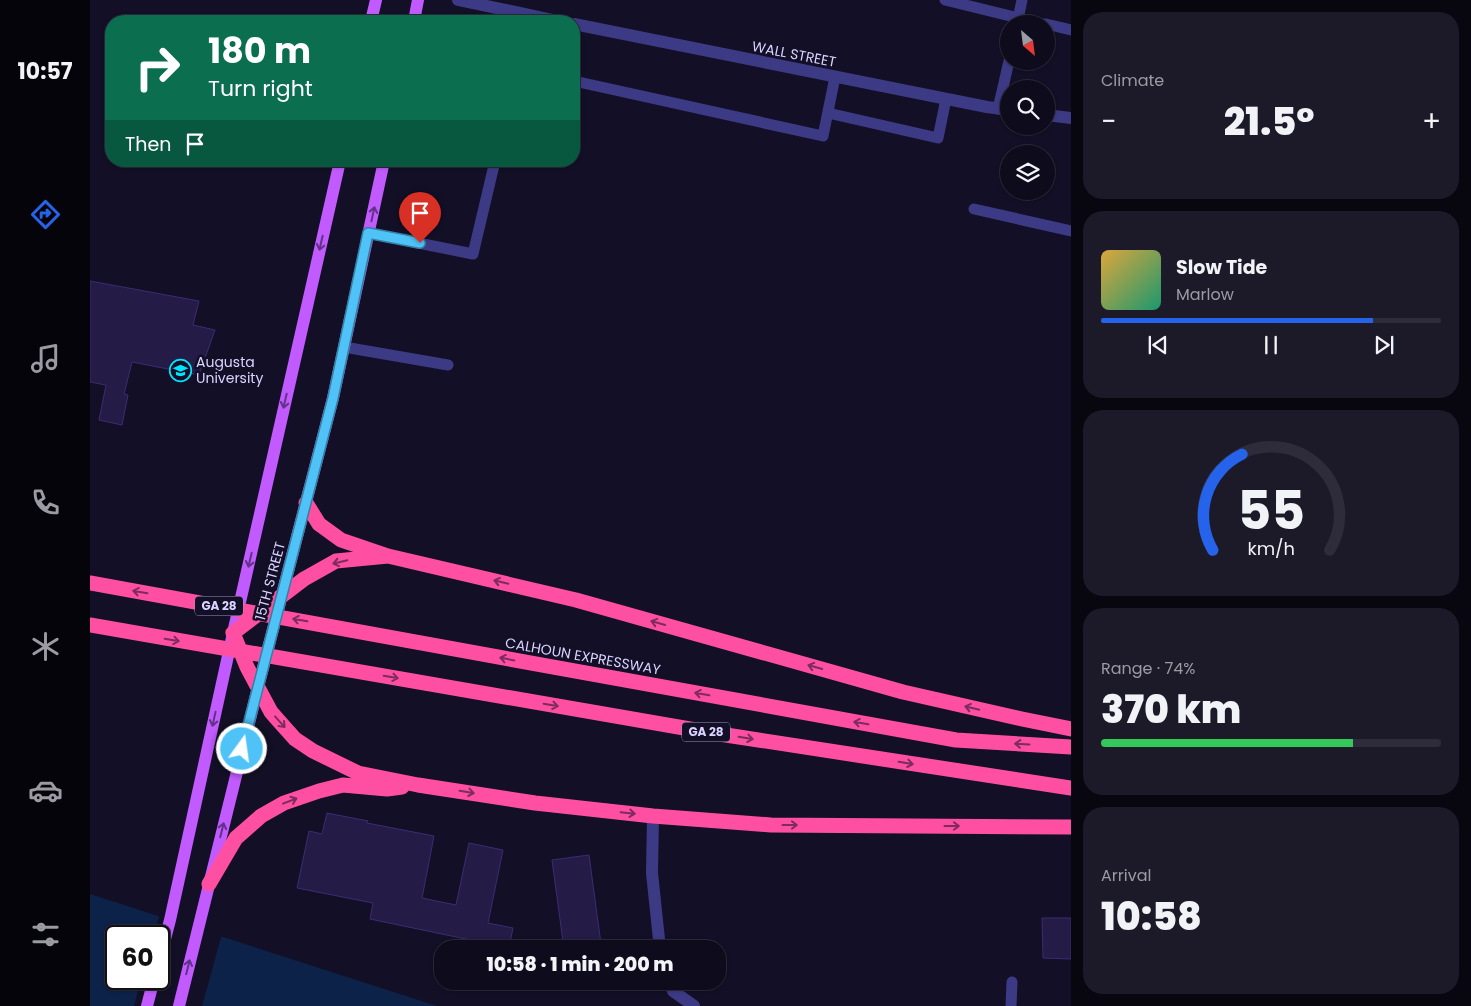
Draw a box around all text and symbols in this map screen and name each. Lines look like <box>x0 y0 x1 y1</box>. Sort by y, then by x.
north arrow <box>1000 15 1055 70</box>
map controls <box>1000 15 1055 200</box>
text: 180 m <box>208 26 311 75</box>
icon: right <box>125 35 190 100</box>
street label: WALL STREET <box>750 36 838 72</box>
text: 10:57 <box>18 56 72 87</box>
text: Climate <box>1101 69 1164 92</box>
text: Turn right <box>208 73 313 104</box>
button: search <box>1000 80 1055 135</box>
text: 21.5° <box>1224 95 1315 148</box>
text: − <box>1101 102 1116 141</box>
text: + <box>1422 102 1441 141</box>
icon: arrive <box>181 130 209 158</box>
text: Then <box>125 131 171 158</box>
button: layers <box>1000 145 1055 200</box>
pin <box>399 192 441 243</box>
icon: directions <box>28 197 63 232</box>
icon: arrive <box>406 199 434 227</box>
one-way arrow <box>368 206 378 222</box>
one-way arrow <box>316 235 325 251</box>
text: Slow Tide <box>1176 254 1267 281</box>
text: Marlow <box>1176 283 1234 306</box>
icon: previous <box>1144 331 1172 359</box>
icon: pause <box>1257 331 1285 359</box>
icon: next <box>1370 331 1398 359</box>
icon: music <box>28 341 63 376</box>
place label: Augusta University <box>196 352 263 388</box>
school or university icon: Augusta University <box>168 358 192 382</box>
one-way arrow <box>280 393 290 409</box>
text: 55 <box>1237 474 1305 547</box>
icon: phone <box>28 485 63 520</box>
text: km/h <box>1247 536 1295 561</box>
street label: 15TH STREET <box>250 539 290 622</box>
one-way arrow <box>245 552 254 568</box>
one-way arrow <box>332 558 348 567</box>
one-way arrow <box>493 577 509 586</box>
one-way arrow <box>133 586 149 596</box>
road number: GA 28 <box>195 596 243 616</box>
one-way arrow <box>293 615 309 625</box>
one-way arrow <box>651 618 667 628</box>
icon: climate <box>28 629 63 664</box>
street label: CALHOUN EXPRESSWAY <box>504 632 662 680</box>
one-way arrow <box>164 635 180 645</box>
one-way arrow <box>500 654 516 664</box>
text: Range · 74% <box>1101 657 1195 680</box>
one-way arrow <box>807 662 823 672</box>
one-way arrow <box>382 673 398 683</box>
text: 370 km <box>1101 683 1241 736</box>
one-way arrow <box>694 689 710 699</box>
one-way arrow <box>543 700 559 710</box>
one-way arrow <box>964 703 980 712</box>
one-way arrow <box>209 710 218 726</box>
one-way arrow <box>274 716 286 729</box>
one-way arrow <box>854 718 870 728</box>
position arrow <box>215 722 267 774</box>
road number: GA 28 <box>682 722 730 742</box>
one-way arrow <box>737 733 753 743</box>
one-way arrow <box>1015 740 1031 749</box>
one-way arrow <box>898 758 914 768</box>
icon: car <box>28 773 63 808</box>
one-way arrow <box>458 788 474 798</box>
one-way arrow <box>282 796 297 805</box>
one-way arrow <box>619 808 635 818</box>
one-way arrow <box>782 820 798 830</box>
one-way arrow <box>944 821 960 831</box>
one-way arrow <box>218 823 228 839</box>
text: Arrival <box>1101 864 1151 887</box>
text: 10:58 <box>1101 890 1202 943</box>
icon: filters <box>28 917 63 952</box>
speed limit sign: 60 <box>105 925 170 990</box>
text: 10:58 · 1 min · 200 m <box>486 951 674 978</box>
one-way arrow <box>184 960 193 976</box>

